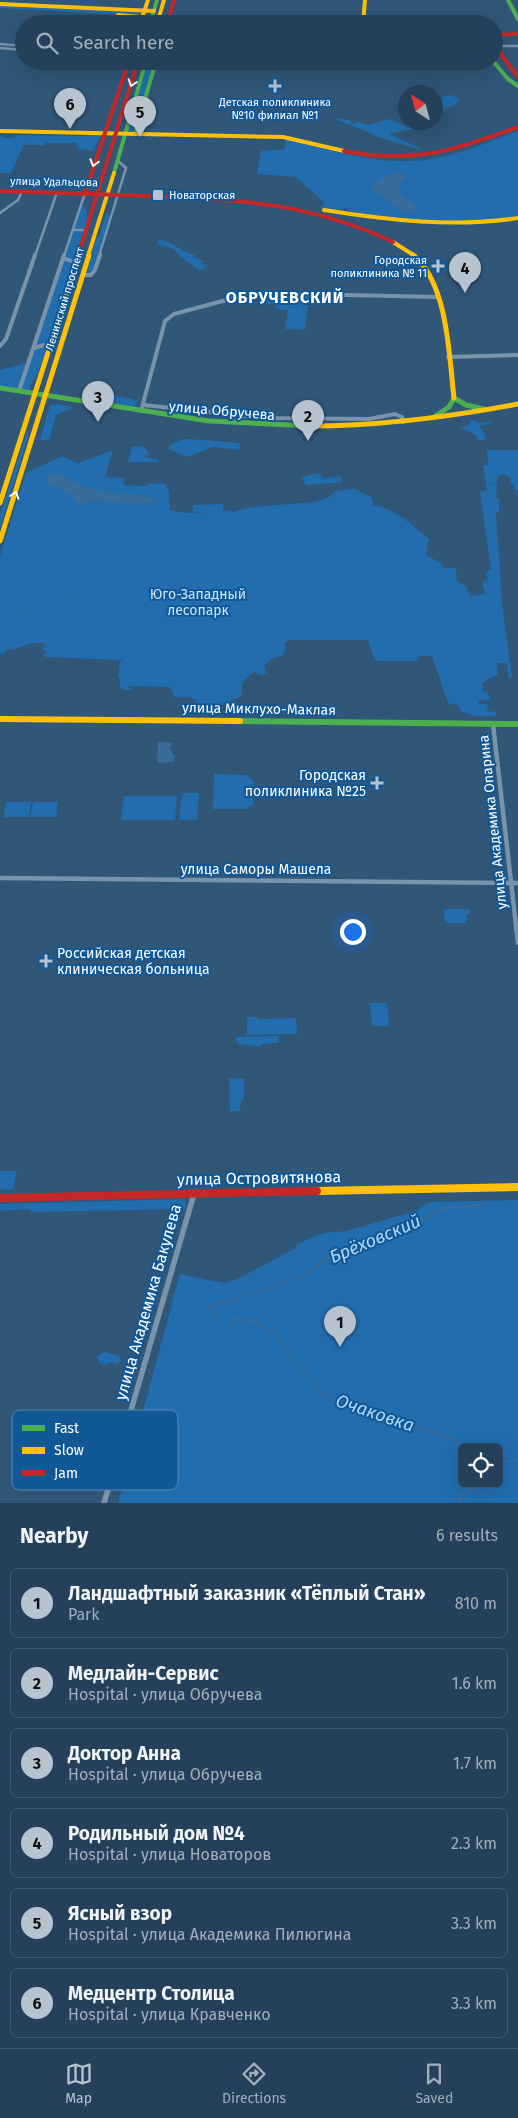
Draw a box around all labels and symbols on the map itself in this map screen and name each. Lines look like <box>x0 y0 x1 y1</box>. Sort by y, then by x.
one-way arrow <box>127 78 137 86</box>
marker: Детская поликлиника №10 филиал №1 <box>268 79 282 93</box>
north arrow <box>398 85 443 130</box>
pin: 6 <box>54 88 86 129</box>
pin: 5 <box>124 96 156 137</box>
place label: Детская поликлиника №10 филиал №1 <box>218 96 331 122</box>
one-way arrow <box>89 159 100 167</box>
street label: улица Удальцова <box>10 175 98 189</box>
marker: Новаторская <box>151 188 165 202</box>
place label: Новаторская <box>169 189 235 202</box>
street label: Ленинский проспект <box>43 246 87 352</box>
pin: 4 <box>449 252 481 293</box>
place label: Городская поликлиника № 11 <box>330 254 427 280</box>
marker: Городская поликлиника № 11 <box>431 259 445 273</box>
district label: ОБРУЧЕВСКИЙ <box>226 288 344 307</box>
pin: 3 <box>82 381 114 422</box>
street label: улица Обручева <box>168 398 276 424</box>
pin: 2 <box>292 400 324 441</box>
one-way arrow <box>9 491 19 500</box>
park label: Юго-Западный лесопарк <box>150 586 246 619</box>
street label: улица Миклухо-Маклая <box>182 699 336 719</box>
street label: улица Академика Опарина <box>475 734 511 910</box>
place label: Городская поликлиника №25 <box>245 767 366 800</box>
marker: Городская поликлиника №25 <box>370 776 384 790</box>
street label: улица Саморы Машела <box>181 861 331 878</box>
your location <box>340 919 366 945</box>
place label: Российская детская клиническая больница <box>57 945 210 978</box>
marker: Российская детская клиническая больница <box>39 954 53 968</box>
street label: улица Островитянова <box>177 1167 341 1189</box>
street label: улица Академика Бакулева <box>111 1202 185 1402</box>
water label: Брёховский <box>326 1210 424 1268</box>
pin: 1 <box>324 1306 356 1347</box>
water label: Очаковка <box>333 1389 417 1437</box>
legend <box>12 1410 178 1490</box>
text: Fast <box>54 1420 80 1437</box>
text: Slow <box>54 1442 84 1459</box>
text: Jam <box>54 1465 78 1482</box>

